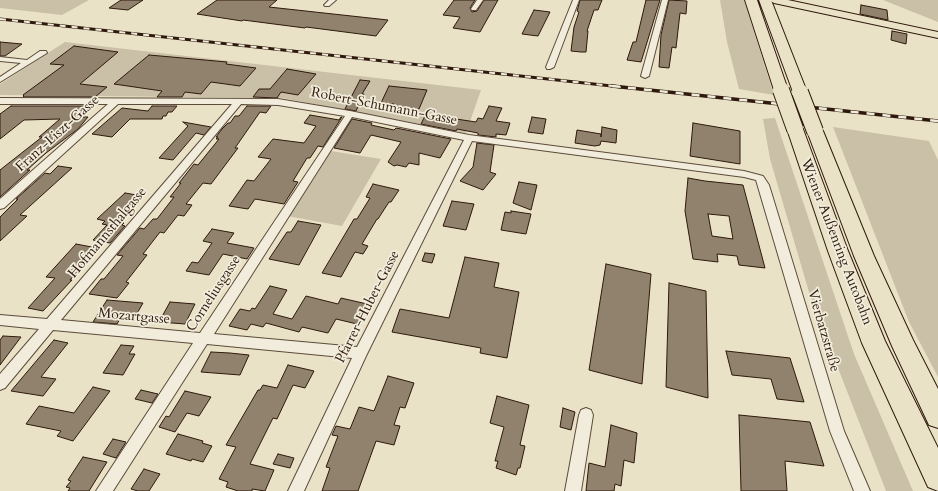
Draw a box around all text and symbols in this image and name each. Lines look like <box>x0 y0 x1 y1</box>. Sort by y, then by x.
street label: Robert-Schumann-Gasse <box>309 85 459 129</box>
street label: Franz-Liszt-Gasse <box>13 92 103 176</box>
street label: Wiener Außenring Autobahn <box>796 157 876 327</box>
street label: Hofmannsthalgasse <box>65 184 151 282</box>
street label: Pfarrer-Huber-Gasse <box>332 248 404 366</box>
street label: Corneliusgasse <box>183 253 245 335</box>
street label: Vierbatzstraße <box>803 288 843 374</box>
street label: Mozartgasse <box>97 305 171 329</box>

